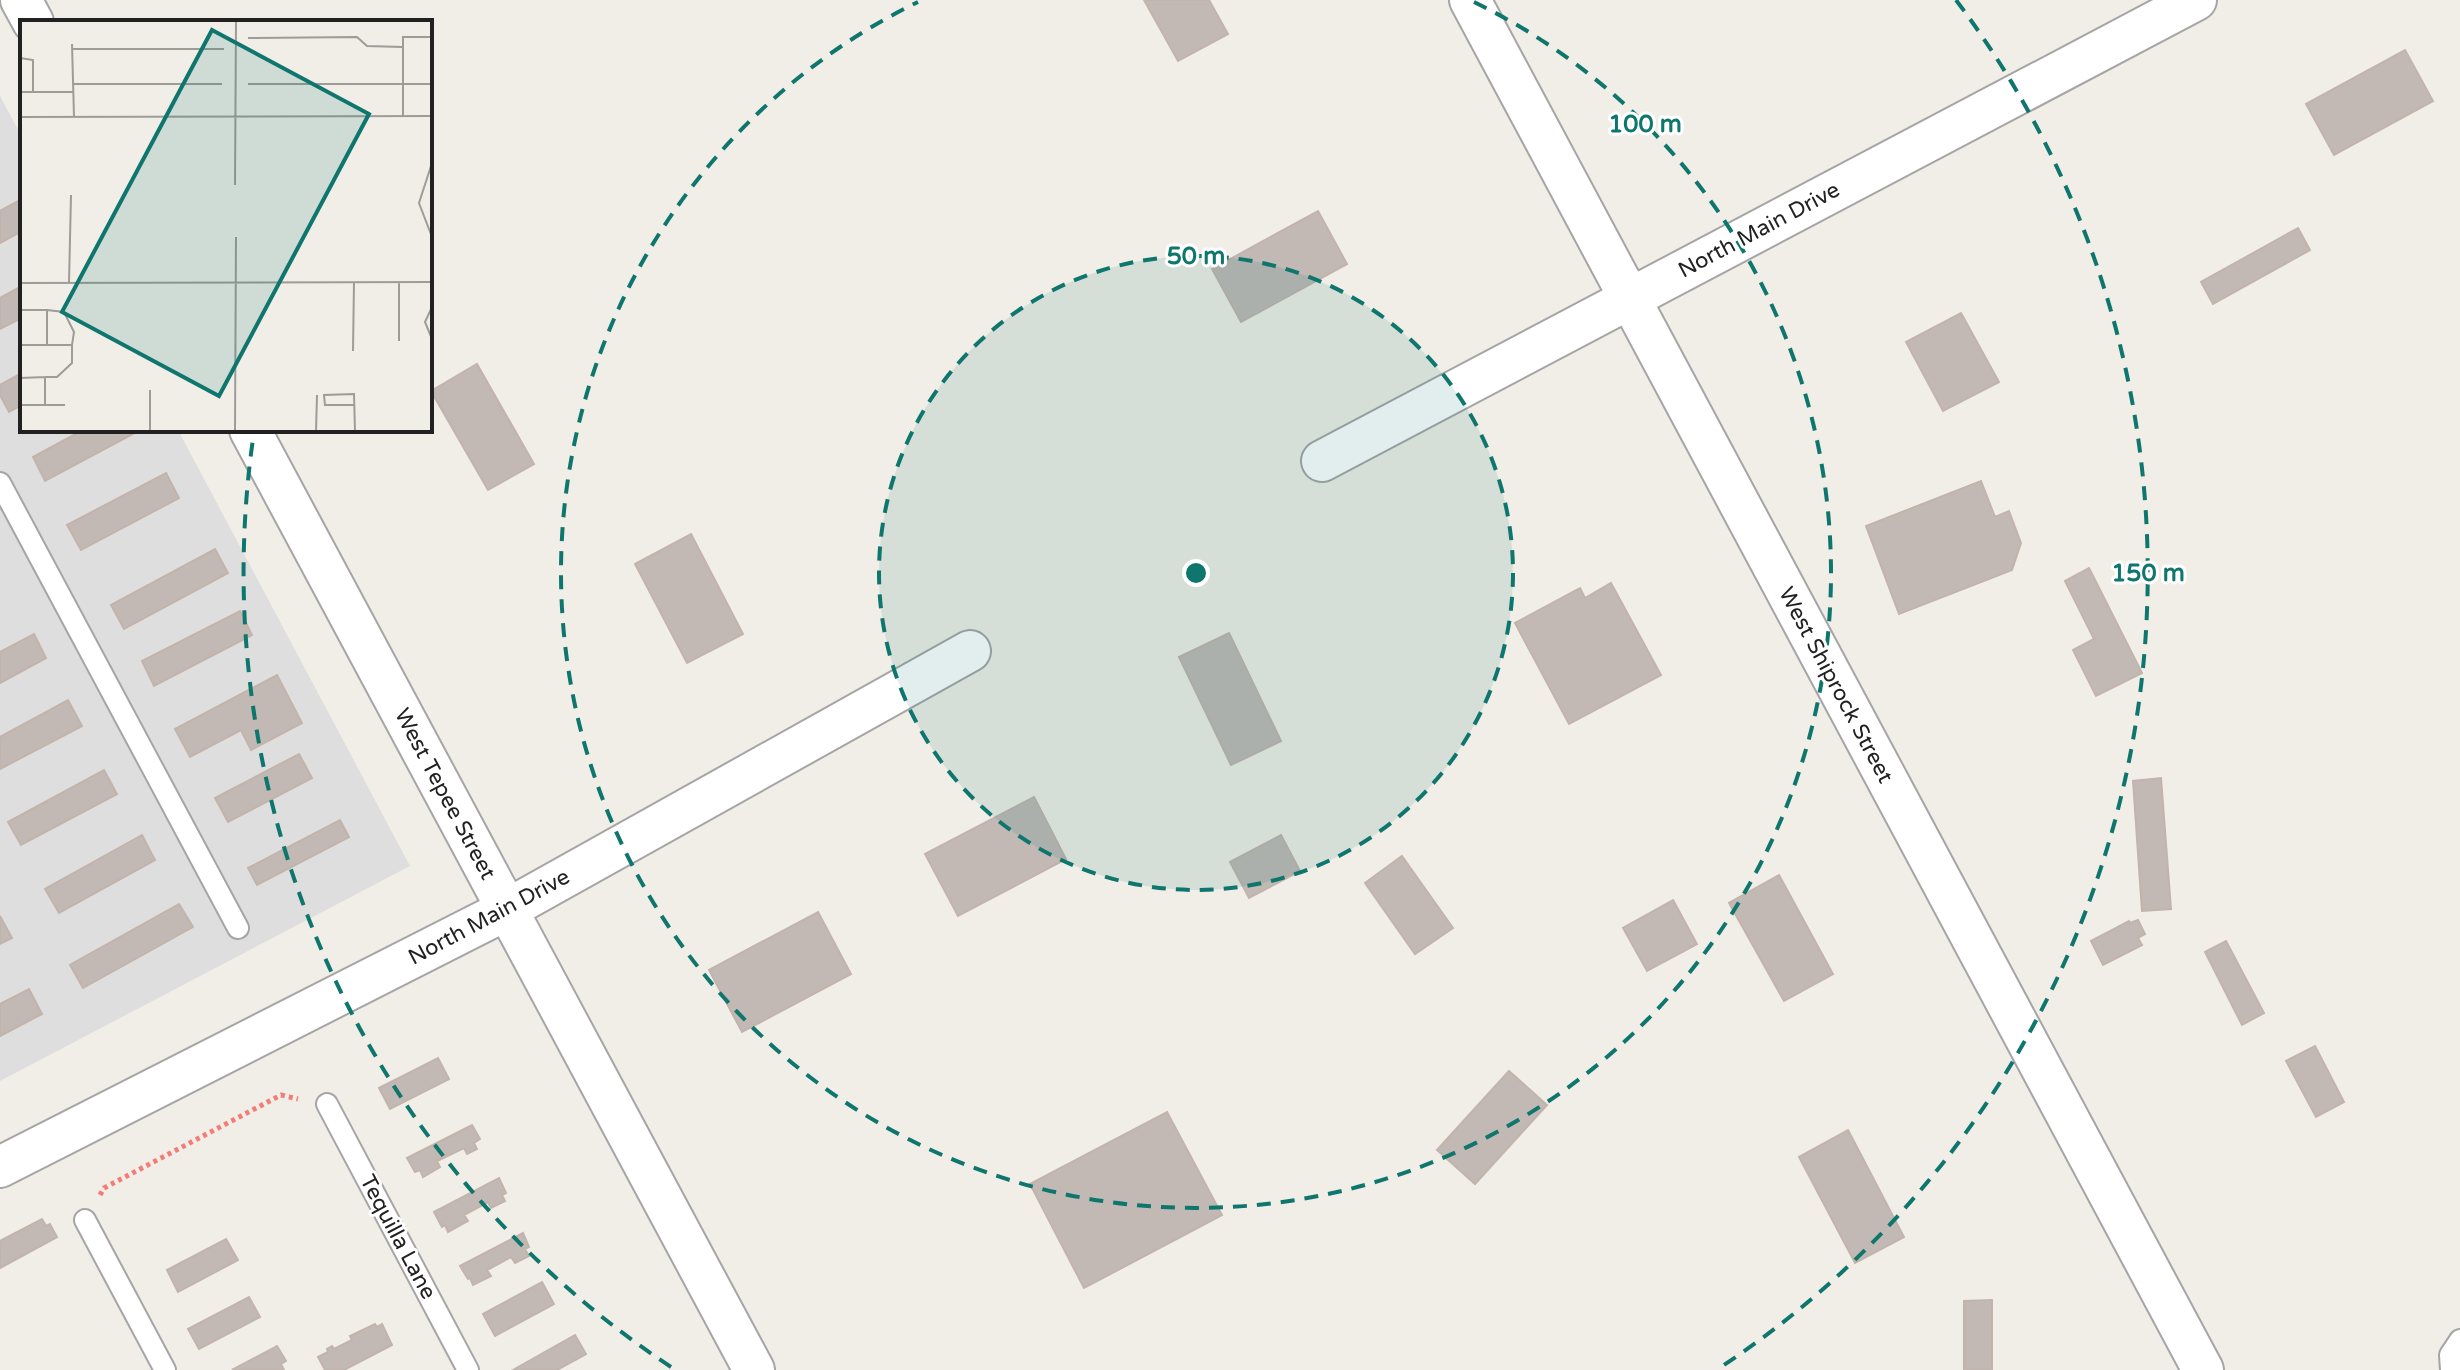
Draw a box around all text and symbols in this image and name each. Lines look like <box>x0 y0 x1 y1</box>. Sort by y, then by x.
inset map <box>20 20 432 432</box>
text: 100 m <box>1608 110 1682 139</box>
street label: North Main Drive <box>1674 176 1844 284</box>
text: 50 m <box>1167 242 1225 271</box>
centre of rings <box>1182 559 1210 587</box>
text: 150 m <box>2111 559 2185 588</box>
street label: West Shiprock Street <box>1773 583 1899 787</box>
street label: West Tepee Street <box>389 704 501 884</box>
street label: North Main Drive <box>404 863 574 971</box>
street label: Tequilla Lane <box>354 1170 442 1304</box>

